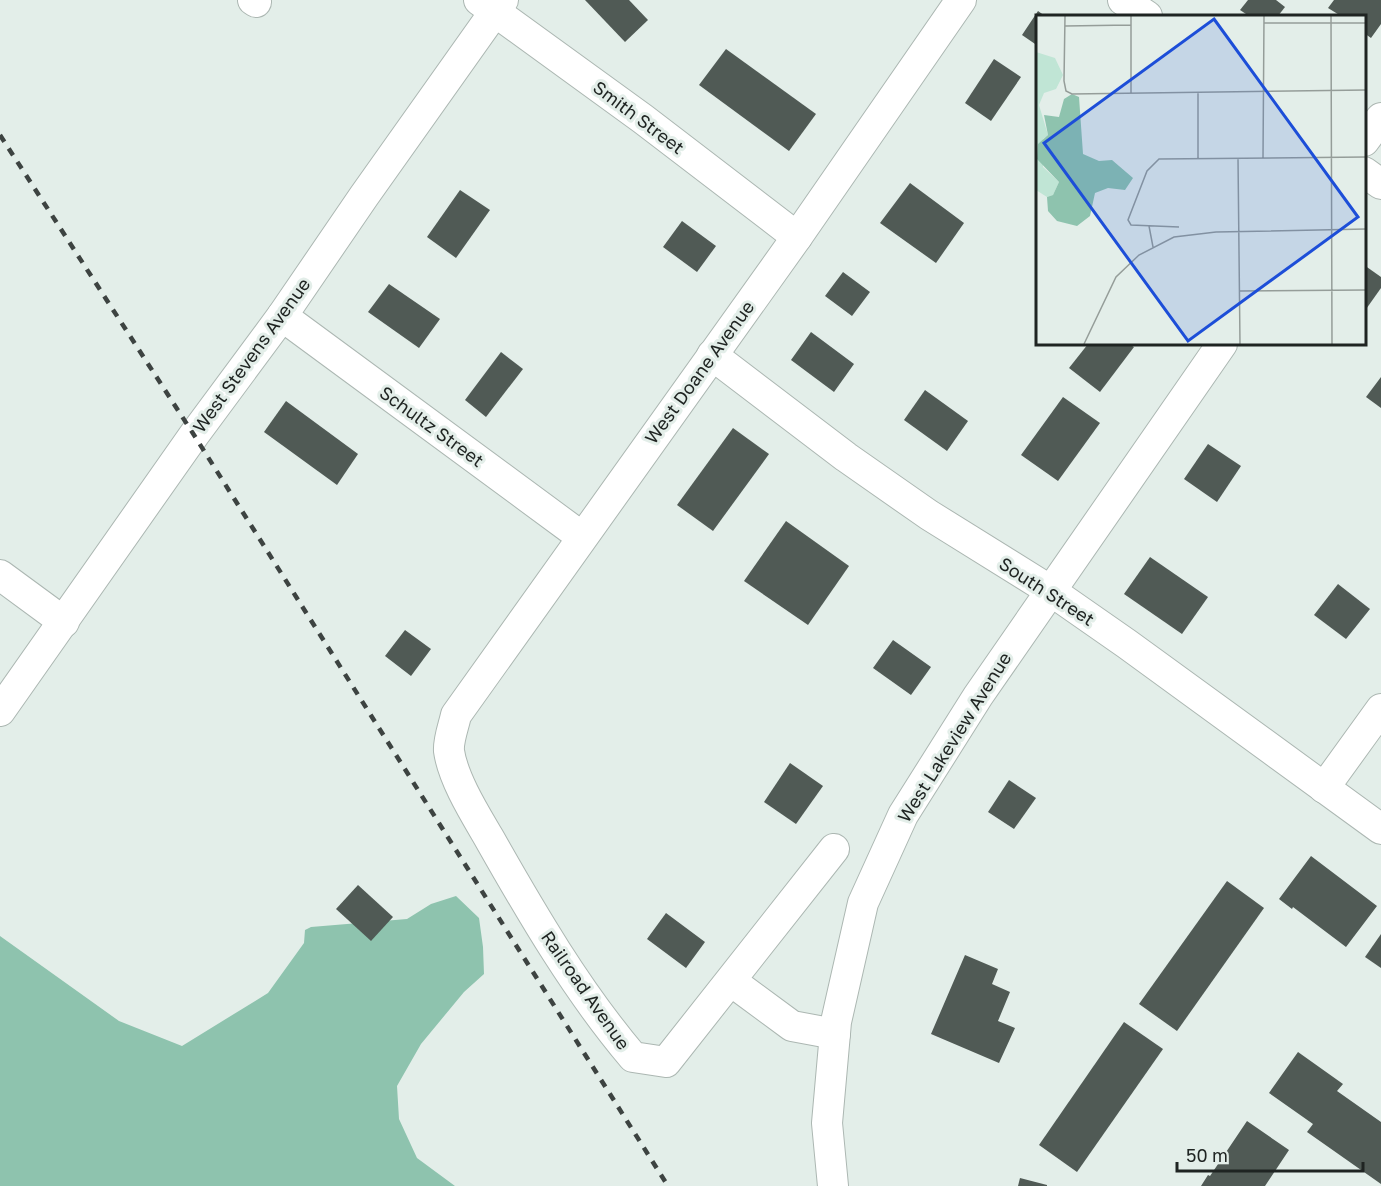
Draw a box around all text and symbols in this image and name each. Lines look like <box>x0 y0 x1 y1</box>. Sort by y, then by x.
inset map <box>1036 15 1366 345</box>
street label: Smith Street <box>589 76 689 158</box>
street label: West Stevens Avenue <box>188 273 314 437</box>
street label: West Doane Avenue <box>640 296 758 448</box>
street label: Schultz Street <box>376 381 488 471</box>
street label: South Street <box>995 552 1099 630</box>
street label: West Lakeview Avenue <box>893 648 1015 826</box>
street label: Railroad Avenue <box>537 926 635 1054</box>
scale bar <box>1177 1135 1363 1173</box>
text: 50 m <box>1186 1144 1228 1166</box>

